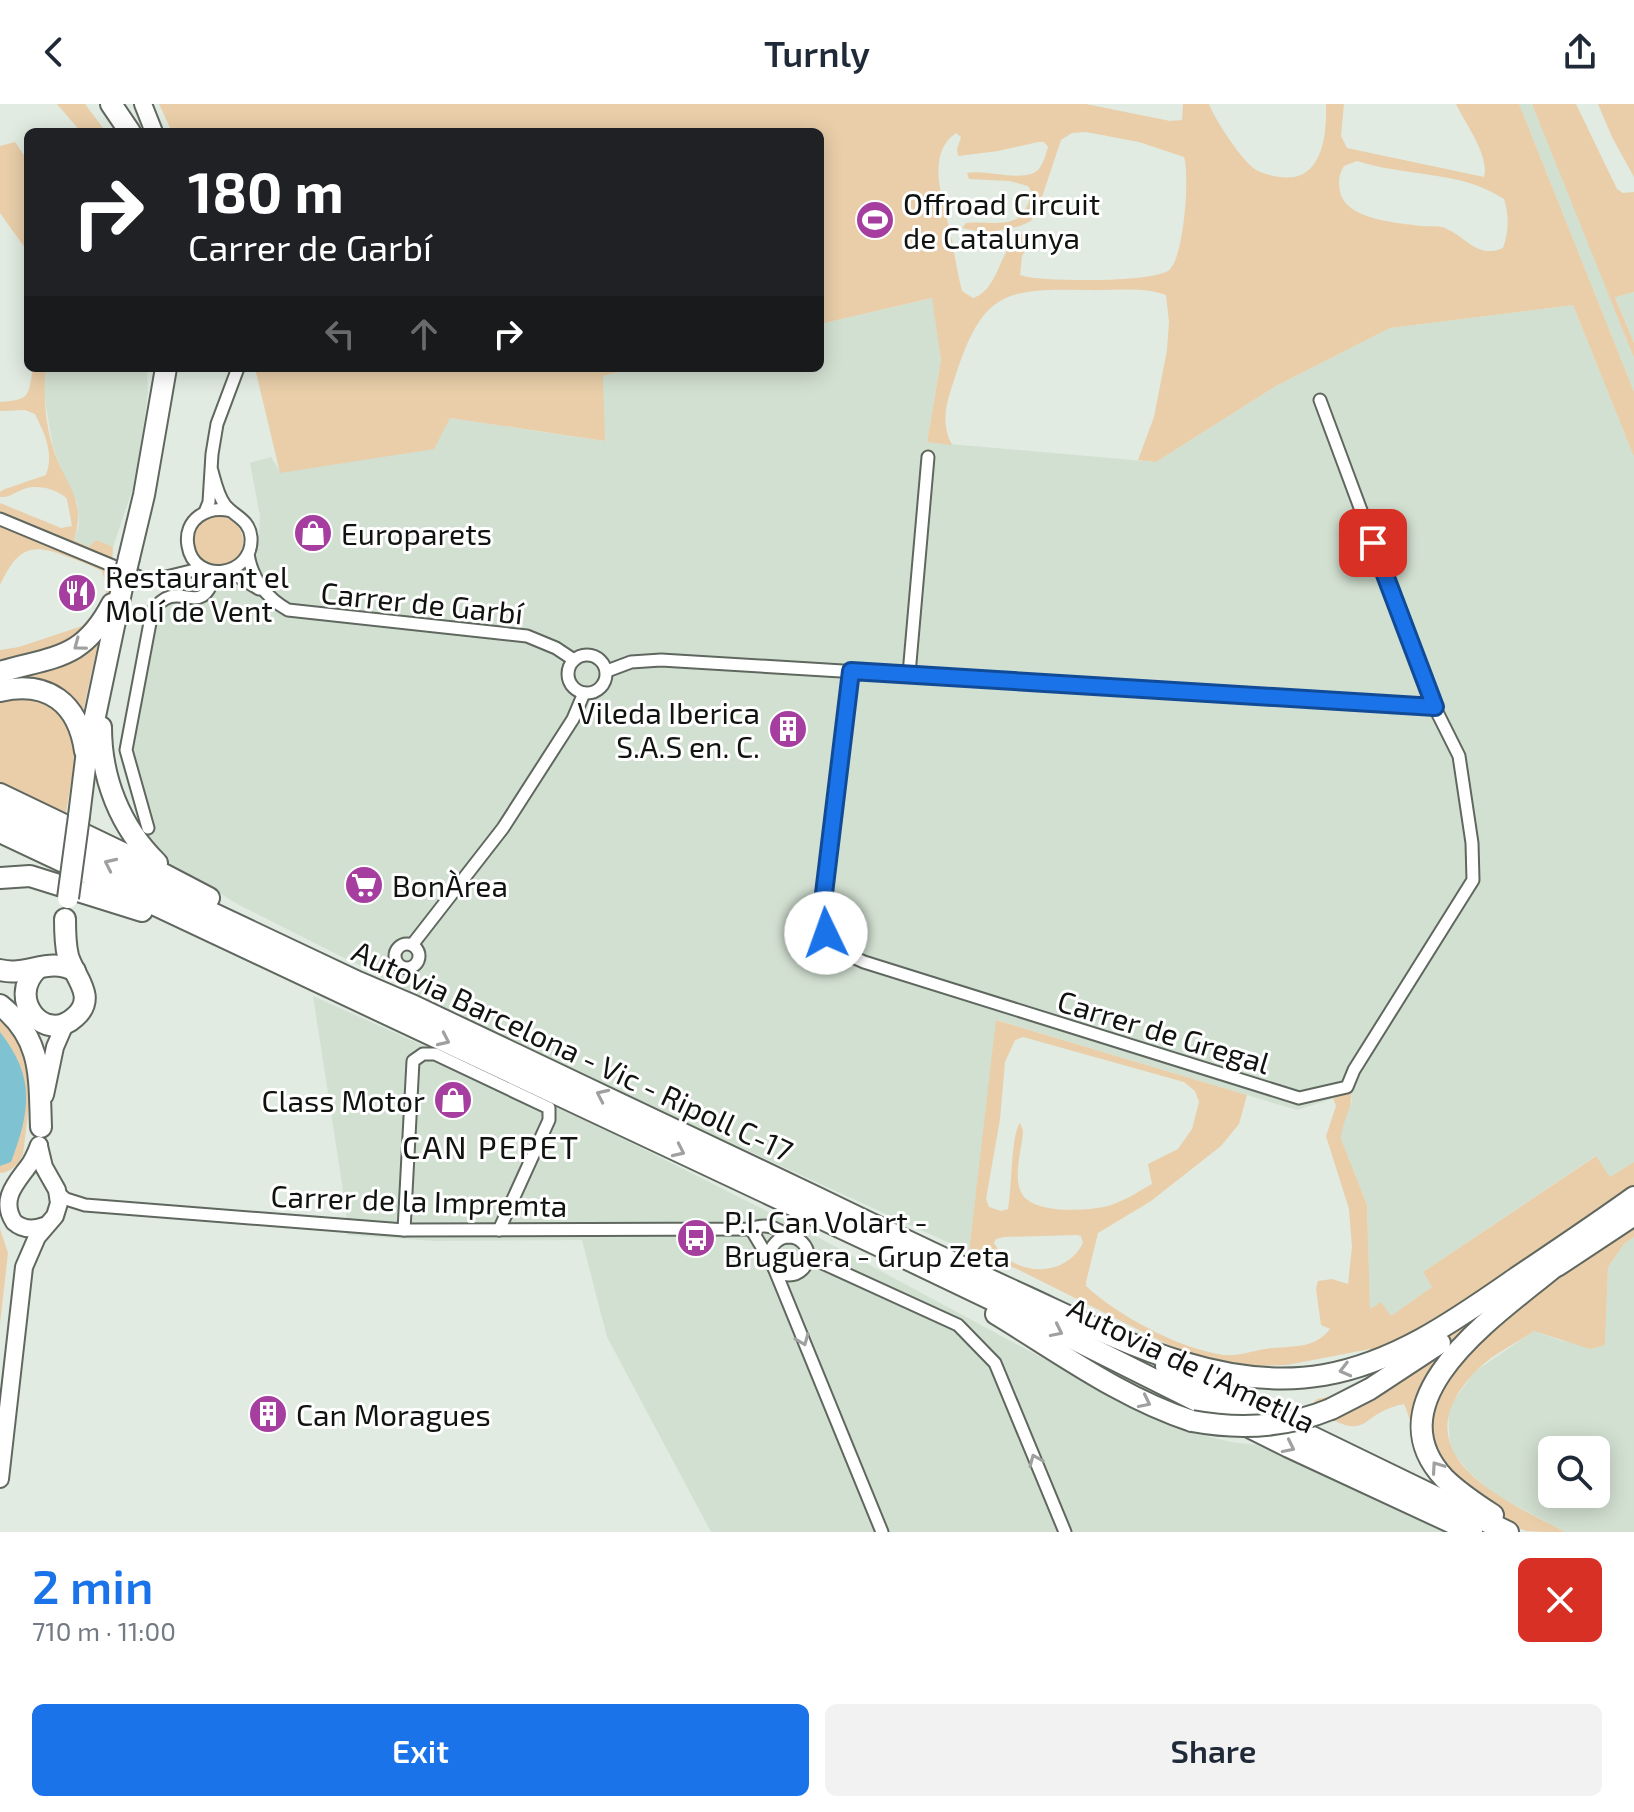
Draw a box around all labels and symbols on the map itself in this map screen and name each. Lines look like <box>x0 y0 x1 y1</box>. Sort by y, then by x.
place label: Offroad Circuit de Catalunya <box>903 185 1100 255</box>
sports icon: Offroad Circuit de Catalunya <box>854 199 896 241</box>
pin <box>1339 509 1407 577</box>
shop icon: Europarets <box>292 512 334 554</box>
place label: Europarets <box>341 515 492 551</box>
place label: Restaurant el Molí de Vent <box>105 558 289 628</box>
restaurant icon: Restaurant el Molí de Vent <box>56 572 98 614</box>
street label: Carrer de Garbí <box>319 573 527 631</box>
one-way arrow <box>73 636 88 650</box>
place label: Vileda Iberica S.A.S en. C. <box>577 694 760 764</box>
building icon: Vileda Iberica S.A.S en. C. <box>767 708 809 750</box>
one-way arrow <box>104 858 119 874</box>
supermarket icon: BonÀrea <box>343 864 385 906</box>
place label: BonÀrea <box>392 867 508 903</box>
position arrow <box>784 891 868 975</box>
street label: Autovia Barcelona - Vic - Ripoll C-17 <box>347 932 799 1168</box>
street label: Carrer de Gregal <box>1054 982 1275 1080</box>
one-way arrow <box>436 1030 451 1046</box>
shop icon: Class Motor <box>432 1079 474 1121</box>
place label: Class Motor <box>262 1082 425 1118</box>
one-way arrow <box>596 1089 610 1105</box>
district label: CAN PEPET <box>402 1127 580 1165</box>
one-way arrow <box>671 1141 686 1157</box>
street label: Carrer de la Impremta <box>270 1177 568 1223</box>
place label: P.I. Can Volart - Bruguera - Grup Zeta <box>724 1203 1010 1273</box>
bus stop icon: P.I. Can Volart - Bruguera - Grup Zeta <box>675 1217 717 1259</box>
street label: Autovia de l'Ametlla <box>1062 1288 1322 1440</box>
one-way arrow <box>1048 1321 1063 1336</box>
one-way arrow <box>794 1332 810 1346</box>
one-way arrow <box>1339 1361 1352 1378</box>
building icon: Can Moragues <box>247 1393 289 1435</box>
one-way arrow <box>1137 1393 1152 1408</box>
place label: Can Moragues <box>296 1396 491 1432</box>
one-way arrow <box>1281 1437 1296 1453</box>
one-way arrow <box>1028 1454 1045 1468</box>
one-way arrow <box>1432 1461 1447 1476</box>

